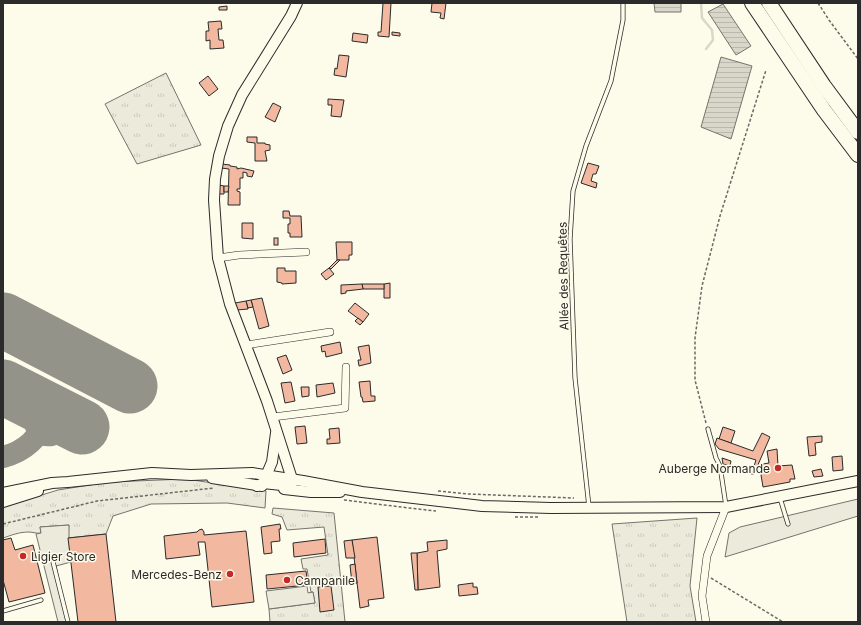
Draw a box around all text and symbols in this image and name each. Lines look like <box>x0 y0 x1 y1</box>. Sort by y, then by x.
street label: Allée des Requêtes <box>555 222 571 330</box>
place label: Auberge Normande <box>659 461 770 476</box>
marker: Auberge Normande <box>773 463 783 473</box>
place label: Ligier Store <box>31 549 96 564</box>
marker: Ligier Store <box>18 551 28 561</box>
place label: Mercedes-Benz <box>131 567 222 582</box>
marker: Mercedes-Benz <box>225 569 235 579</box>
place label: Campanile <box>295 573 355 588</box>
marker: Campanile <box>282 575 292 585</box>

